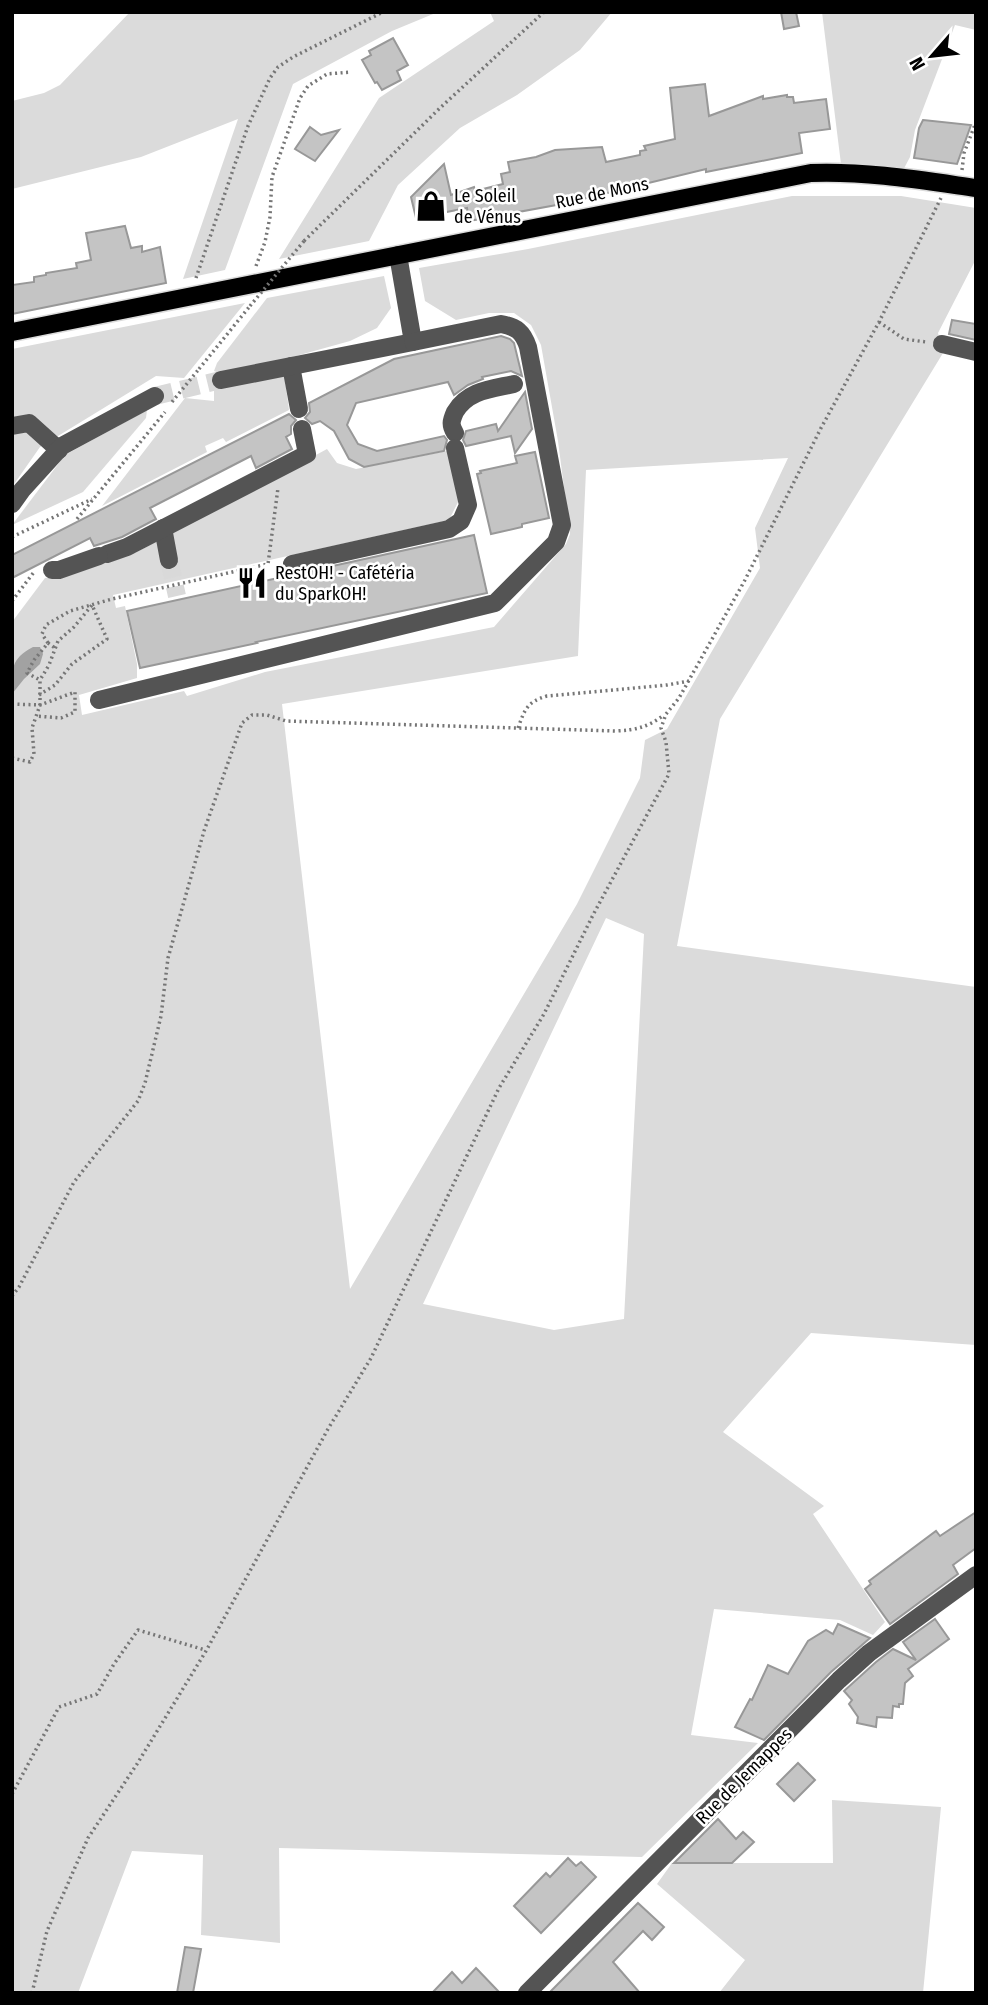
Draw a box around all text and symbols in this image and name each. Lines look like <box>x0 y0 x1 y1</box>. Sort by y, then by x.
north arrow <box>897 21 967 91</box>
text: N <box>905 53 930 74</box>
street label: Rue de Mons <box>553 172 651 214</box>
place label: Le Soleil de Vénus <box>454 185 521 228</box>
shop icon: Le Soleil de Vénus <box>414 189 448 223</box>
place label: RestOH! - Cafétéria du SparkOH! <box>275 562 415 605</box>
restaurant icon: RestOH! - Cafétéria du SparkOH! <box>235 566 269 600</box>
street label: Rue de Jemappes <box>691 1723 797 1829</box>

